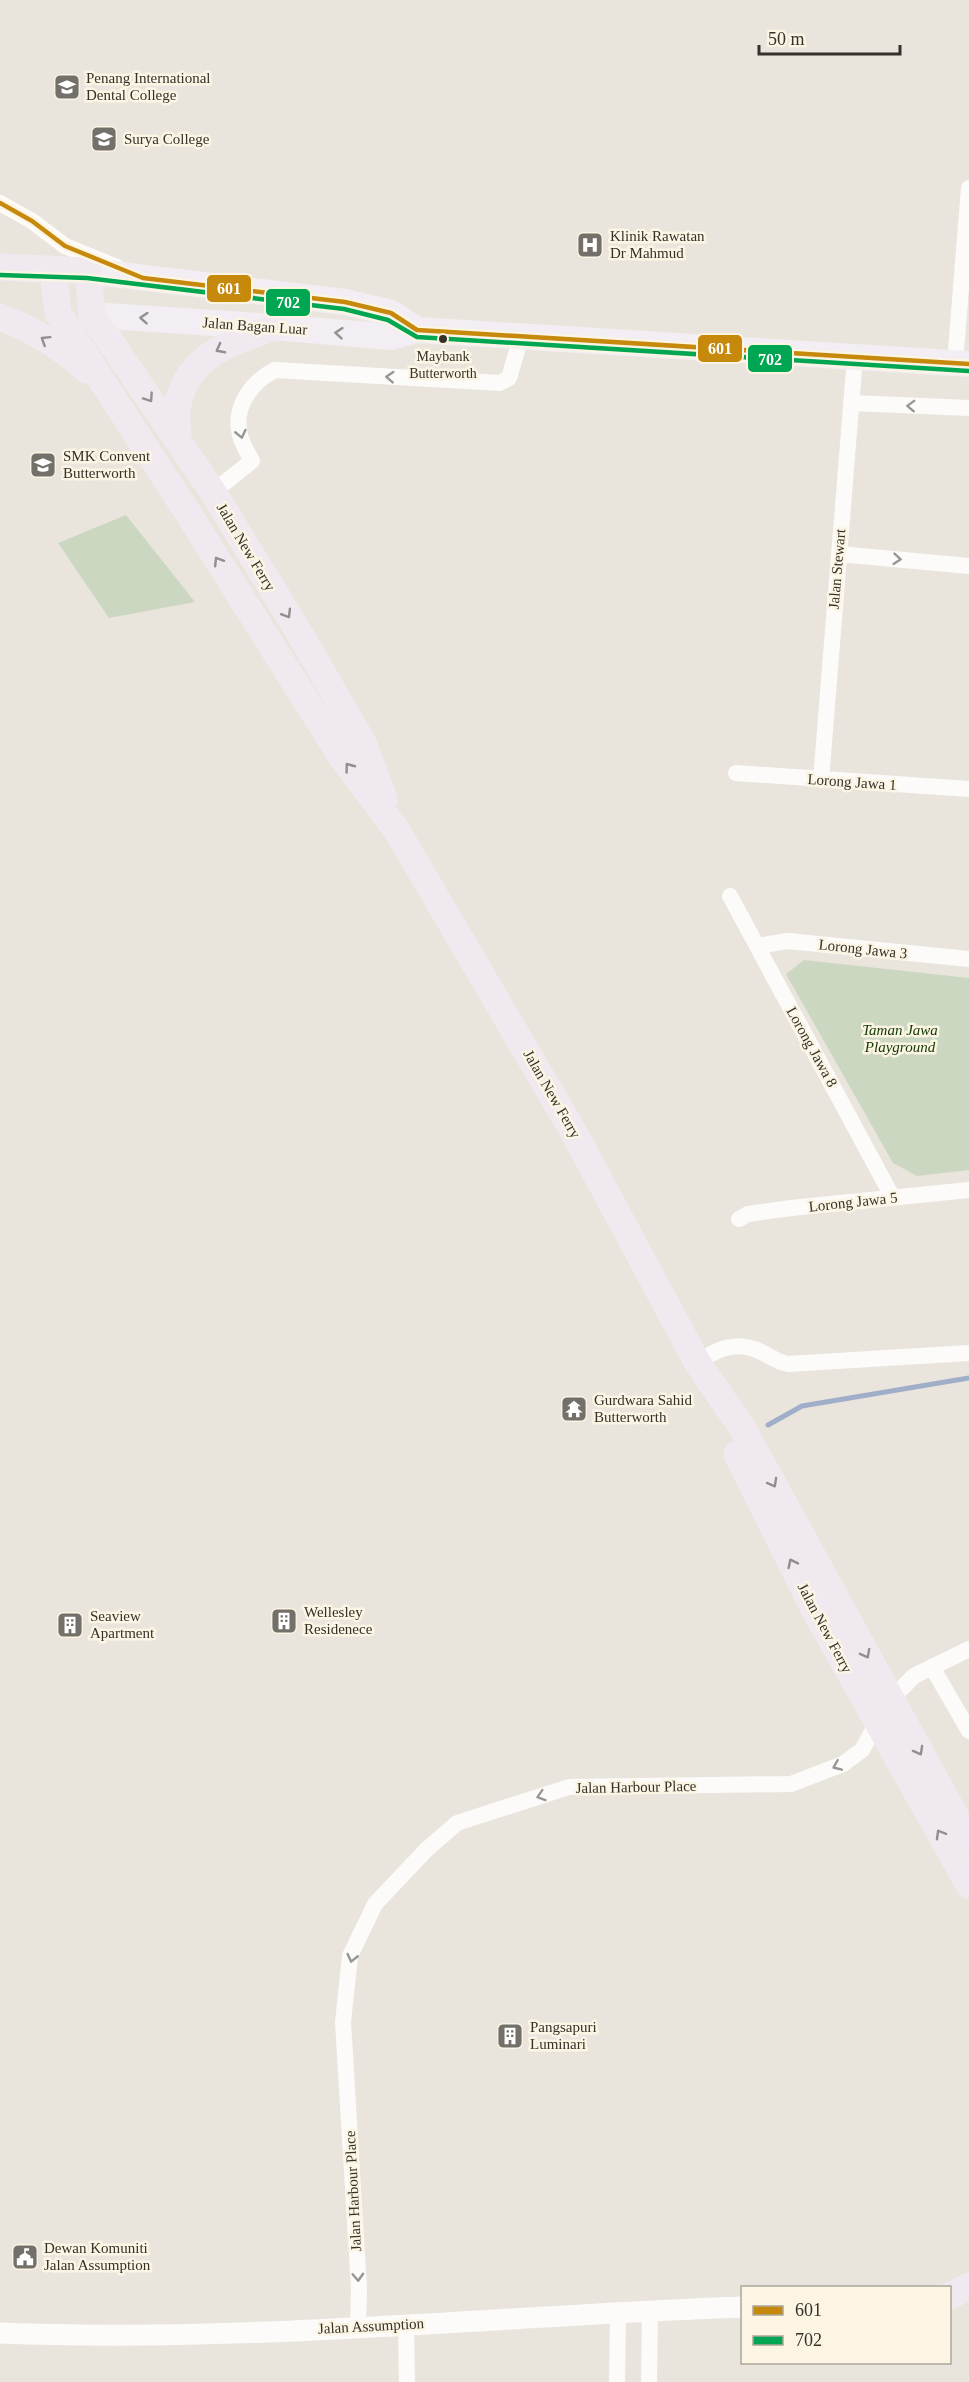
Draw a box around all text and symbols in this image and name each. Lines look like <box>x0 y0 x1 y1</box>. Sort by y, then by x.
scale bar <box>759 18 900 56</box>
text: 50 m <box>768 29 805 49</box>
place label: Penang International Dental College <box>86 70 211 103</box>
school or university icon: Penang International Dental College <box>52 72 82 102</box>
school or university icon: Surya College <box>89 124 119 154</box>
place label: Surya College <box>124 131 210 147</box>
place label: Klinik Rawatan Dr Mahmud <box>610 228 705 261</box>
hospital icon: Klinik Rawatan Dr Mahmud <box>575 230 605 260</box>
line badge: 601 <box>206 274 252 303</box>
text: 601 <box>217 280 241 297</box>
line badge: 702 <box>265 288 311 317</box>
text: 702 <box>276 294 300 311</box>
one-way arrow <box>140 312 149 325</box>
street label: Jalan Bagan Luar <box>202 314 308 338</box>
one-way arrow <box>334 327 343 340</box>
marker: Maybank Butterworth <box>437 333 449 345</box>
line badge: 601 <box>697 334 743 363</box>
one-way arrow <box>41 336 52 347</box>
text: 601 <box>708 340 732 357</box>
one-way arrow <box>216 342 226 353</box>
line badge: 702 <box>747 344 793 373</box>
place label: Maybank Butterworth <box>409 349 477 381</box>
text: 702 <box>758 351 782 368</box>
one-way arrow <box>385 371 394 384</box>
one-way arrow <box>142 391 153 402</box>
one-way arrow <box>906 399 915 412</box>
one-way arrow <box>234 429 247 439</box>
place label: SMK Convent Butterworth <box>63 448 151 481</box>
school or university icon: SMK Convent Butterworth <box>28 450 58 480</box>
street label: Jalan New Ferry <box>214 500 279 594</box>
street label: Jalan Stewart <box>826 527 849 610</box>
one-way arrow <box>892 552 902 565</box>
one-way arrow <box>214 557 226 567</box>
one-way arrow <box>279 608 291 618</box>
one-way arrow <box>345 763 356 774</box>
street label: Lorong Jawa 1 <box>807 771 897 793</box>
street label: Lorong Jawa 3 <box>818 936 908 962</box>
street label: Lorong Jawa 8 <box>783 1004 841 1090</box>
park label: Taman Jawa Playground <box>862 1022 938 1055</box>
street label: Jalan New Ferry <box>520 1047 584 1141</box>
street label: Lorong Jawa 5 <box>808 1189 898 1215</box>
place label: Gurdwara Sahid Butterworth <box>594 1392 692 1425</box>
temple icon: Gurdwara Sahid Butterworth <box>559 1394 589 1424</box>
one-way arrow <box>766 1476 777 1487</box>
one-way arrow <box>787 1559 799 1570</box>
street label: Jalan New Ferry <box>795 1580 856 1676</box>
place label: Wellesley Residenece <box>304 1604 373 1637</box>
building icon: Wellesley Residenece <box>269 1606 299 1636</box>
place label: Seaview Apartment <box>90 1608 155 1641</box>
building icon: Seaview Apartment <box>55 1610 85 1640</box>
one-way arrow <box>859 1648 870 1658</box>
one-way arrow <box>912 1745 923 1755</box>
one-way arrow <box>832 1759 843 1771</box>
street label: Jalan Harbour Place <box>575 1778 697 1796</box>
one-way arrow <box>536 1789 547 1801</box>
one-way arrow <box>936 1830 947 1840</box>
one-way arrow <box>346 1953 359 1963</box>
place label: Pangsapuri Luminari <box>530 2019 597 2052</box>
building icon: Pangsapuri Luminari <box>495 2021 525 2051</box>
street label: Jalan Harbour Place <box>342 2130 364 2252</box>
place label: Dewan Komuniti Jalan Assumption <box>44 2240 151 2273</box>
public building icon: Dewan Komuniti Jalan Assumption <box>10 2242 40 2272</box>
one-way arrow <box>352 2273 365 2282</box>
legend <box>741 2286 951 2364</box>
text: 601 <box>795 2300 822 2320</box>
street label: Jalan Assumption <box>318 2315 425 2337</box>
text: 702 <box>795 2330 822 2350</box>

